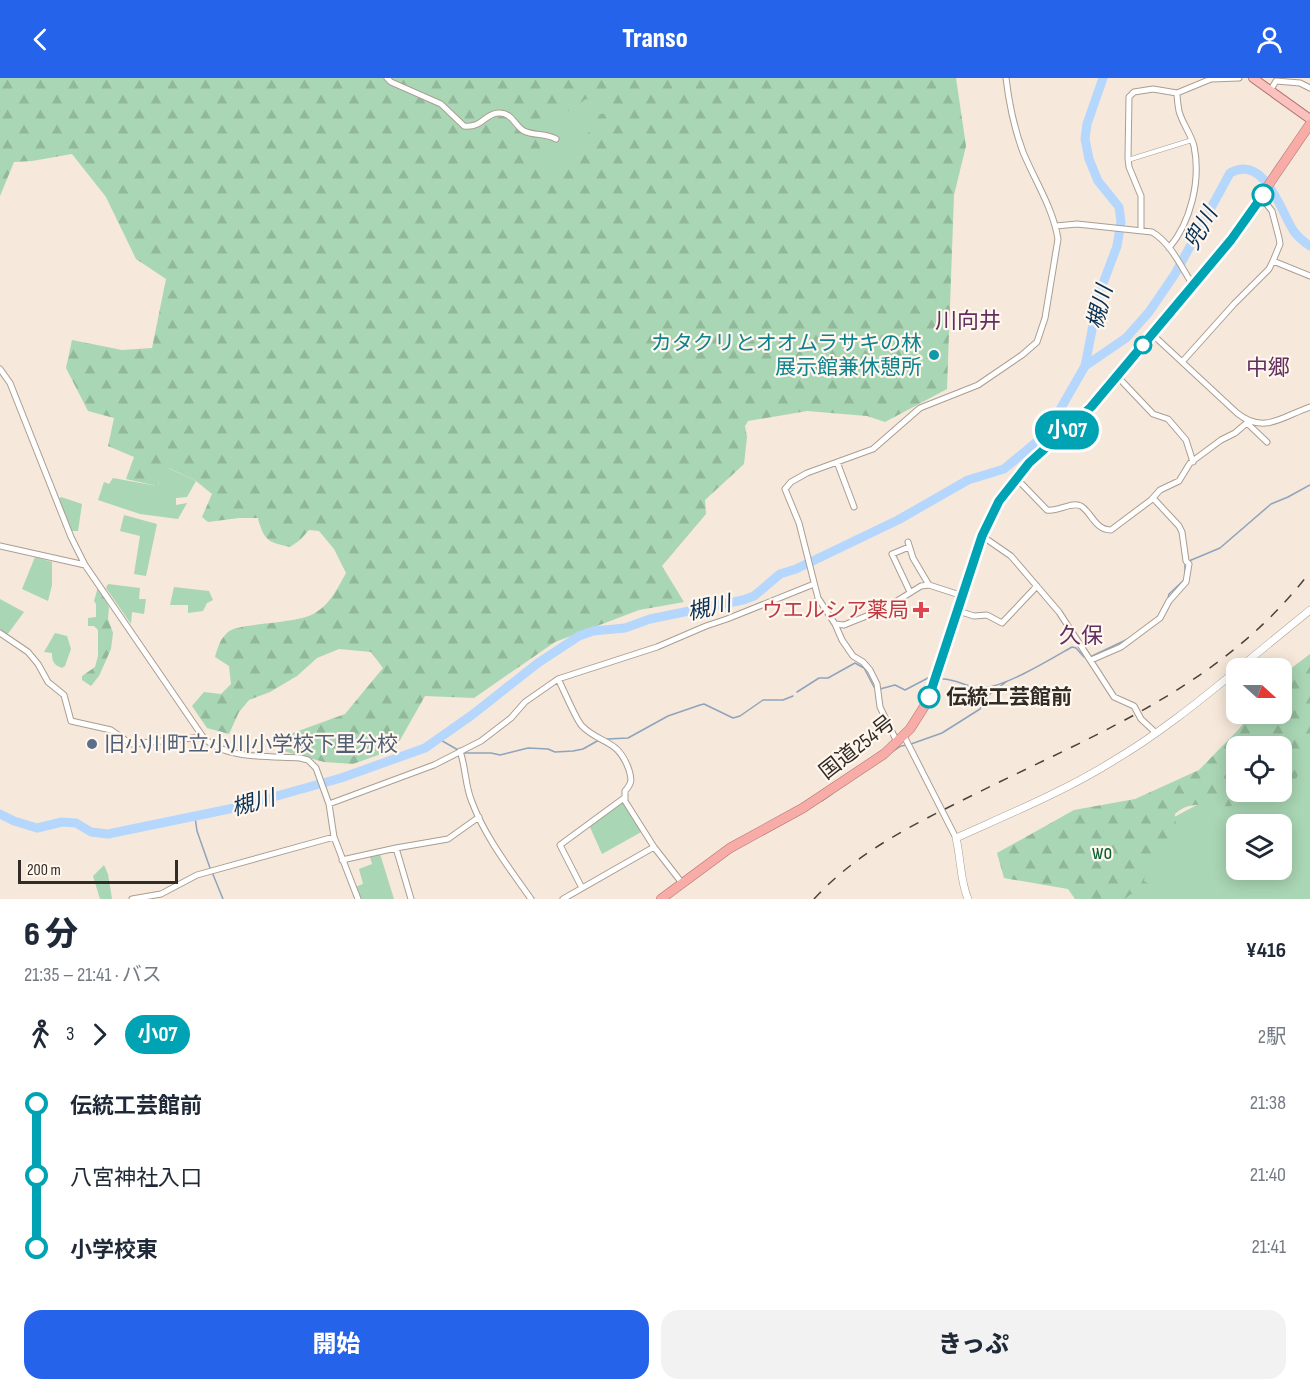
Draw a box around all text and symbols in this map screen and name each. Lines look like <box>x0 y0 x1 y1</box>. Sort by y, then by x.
icon: back <box>24 23 57 56</box>
text: Transo <box>622 23 688 55</box>
icon: person <box>1253 23 1286 56</box>
unlabelled marker <box>1252 184 1274 206</box>
water label: 兜川 <box>1179 201 1225 255</box>
water label: 槻川 <box>1082 281 1119 332</box>
district label: 川向井 <box>935 308 1001 335</box>
place label: カタクリとオオムラサキの林 展示館兼休憩所 <box>651 331 922 380</box>
unlabelled marker <box>1134 336 1152 354</box>
marker: カタクリとオオムラサキの林 展示館兼休憩所 <box>927 348 941 362</box>
district label: 中郷 <box>1246 355 1290 382</box>
line badge: 小07 <box>1032 410 1102 450</box>
text: 小07 <box>1047 418 1087 443</box>
water label: 槻川 <box>685 590 736 627</box>
place label: ウエルシア薬局 <box>762 598 909 623</box>
marker: ウエルシア薬局 <box>914 603 928 617</box>
district label: 久保 <box>1059 623 1103 650</box>
north arrow <box>1226 658 1292 724</box>
map controls <box>1226 658 1292 880</box>
place label: 伝統工芸館前 <box>946 685 1072 710</box>
marker: 伝統工芸館前 <box>918 686 940 708</box>
street label: 国道254号 <box>815 710 900 785</box>
place label: 旧小川町立小川小学校下里分校 <box>104 732 398 757</box>
button: locate <box>1226 736 1292 802</box>
marker: 旧小川町立小川小学校下里分校 <box>85 737 99 751</box>
water label: 槻川 <box>229 784 280 822</box>
button: layers <box>1226 814 1292 880</box>
park label: wo <box>1092 840 1112 865</box>
scale bar <box>18 857 178 884</box>
text: 200 m <box>27 861 61 880</box>
text: 6 分 <box>24 915 78 955</box>
text: ¥416 <box>1246 937 1286 964</box>
text: 21:35 – 21:41 · バス <box>24 963 162 987</box>
icon: walk <box>24 1018 57 1051</box>
icon: forward <box>83 1018 116 1051</box>
text: 3 <box>66 1022 74 1046</box>
text: 小07 <box>137 1022 178 1047</box>
text: 2駅 <box>1258 1025 1286 1049</box>
text: 21:38 <box>1250 1091 1286 1115</box>
text: 伝統工芸館前 <box>70 1093 202 1120</box>
text: 21:40 <box>1250 1163 1286 1187</box>
text: 八宮神社入口 <box>70 1165 202 1192</box>
text: 21:41 <box>1252 1235 1286 1259</box>
text: 小学校東 <box>70 1237 158 1264</box>
button: 開始 <box>24 1310 649 1379</box>
button: きっぷ <box>661 1310 1286 1379</box>

